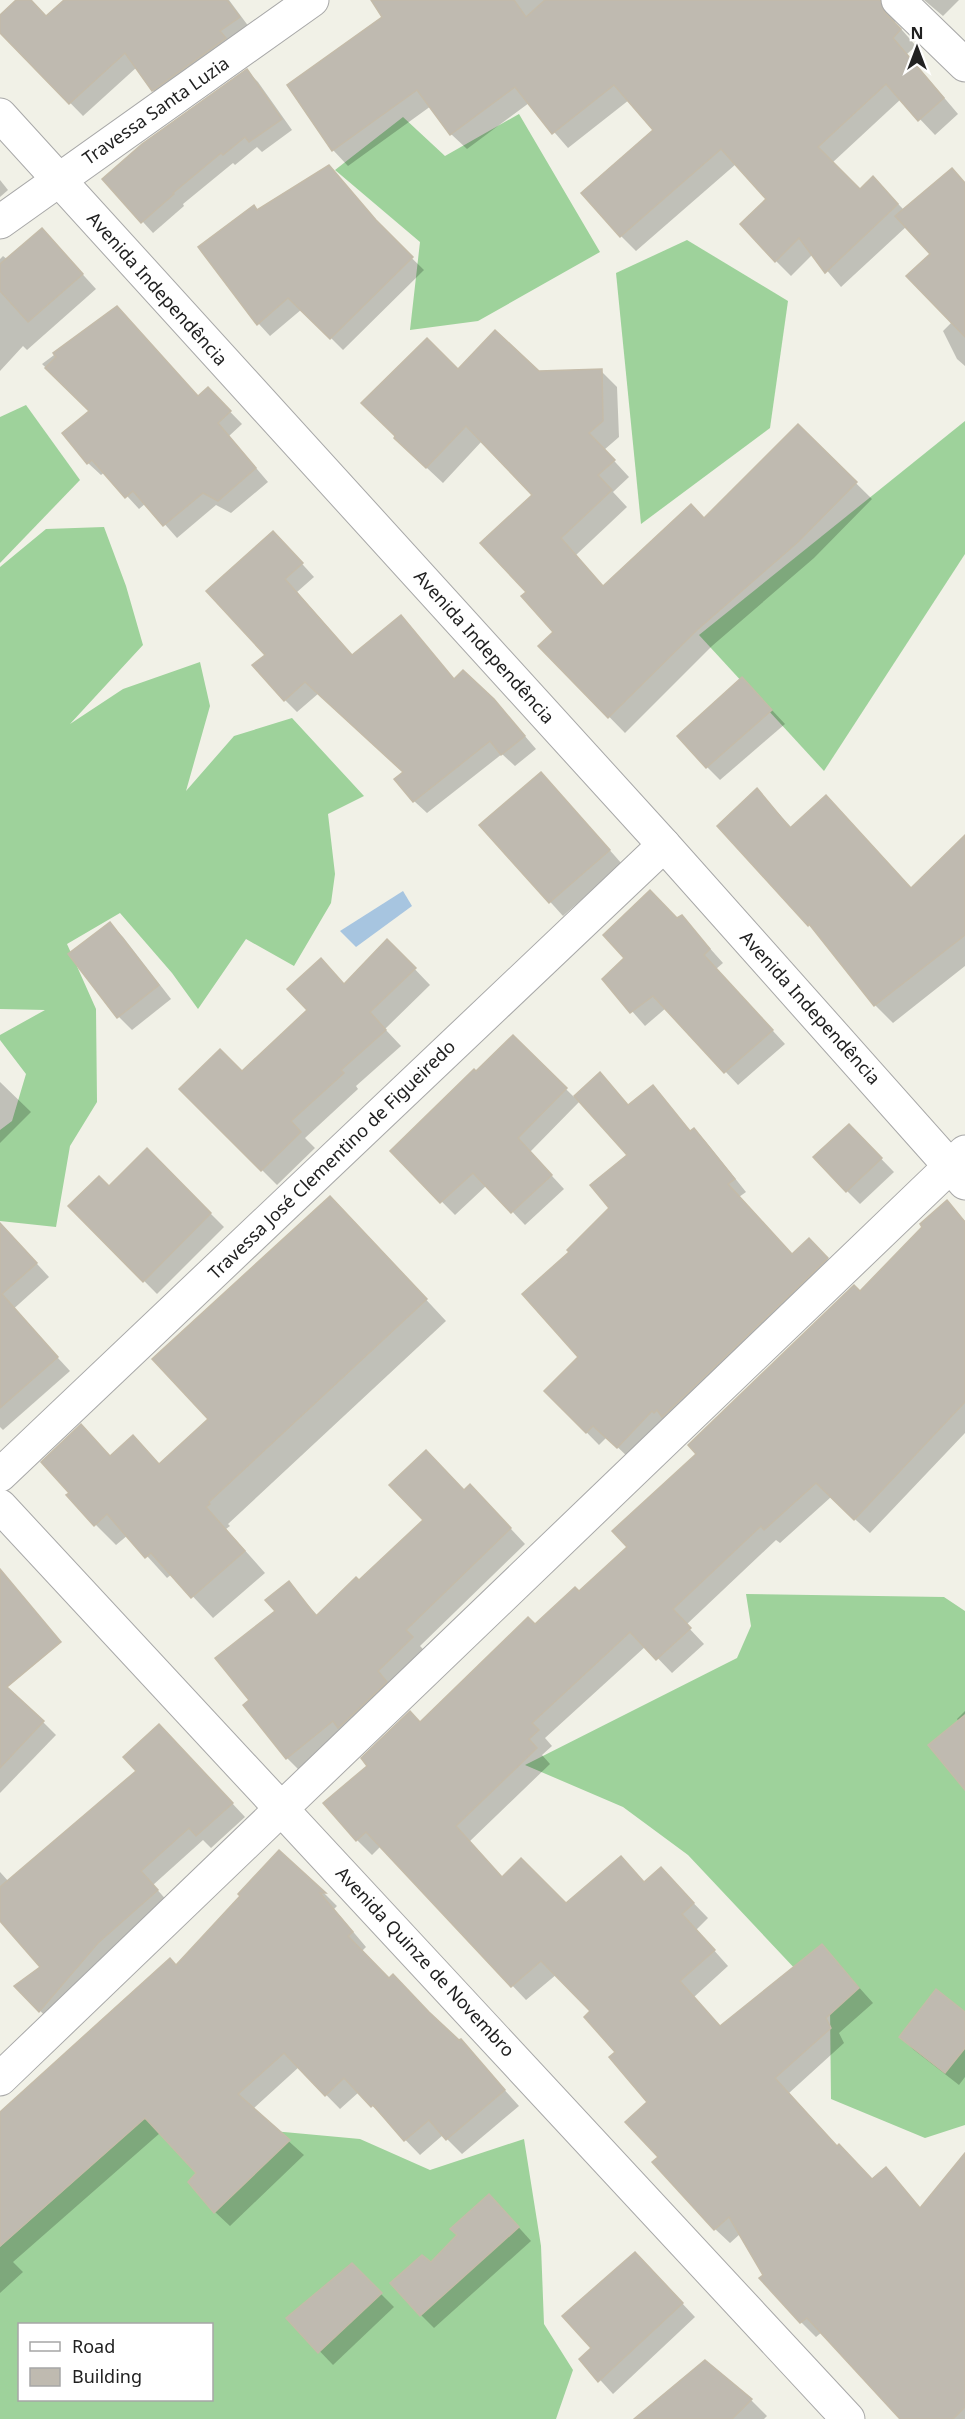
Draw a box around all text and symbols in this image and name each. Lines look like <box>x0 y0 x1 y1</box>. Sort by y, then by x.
north arrow <box>887 18 947 78</box>
text: N <box>910 22 924 44</box>
street label: Travessa Santa Luzia <box>77 51 233 170</box>
street label: Avenida Independência <box>82 206 233 370</box>
street label: Avenida Independência <box>409 564 560 728</box>
street label: Avenida Independência <box>735 925 886 1089</box>
street label: Travessa José Clementino de Figueiredo <box>202 1034 460 1284</box>
street label: Avenida Quinze de Novembro <box>331 1861 520 2062</box>
legend <box>18 2323 213 2401</box>
text: Road <box>72 2334 115 2358</box>
text: Building <box>72 2364 142 2388</box>

